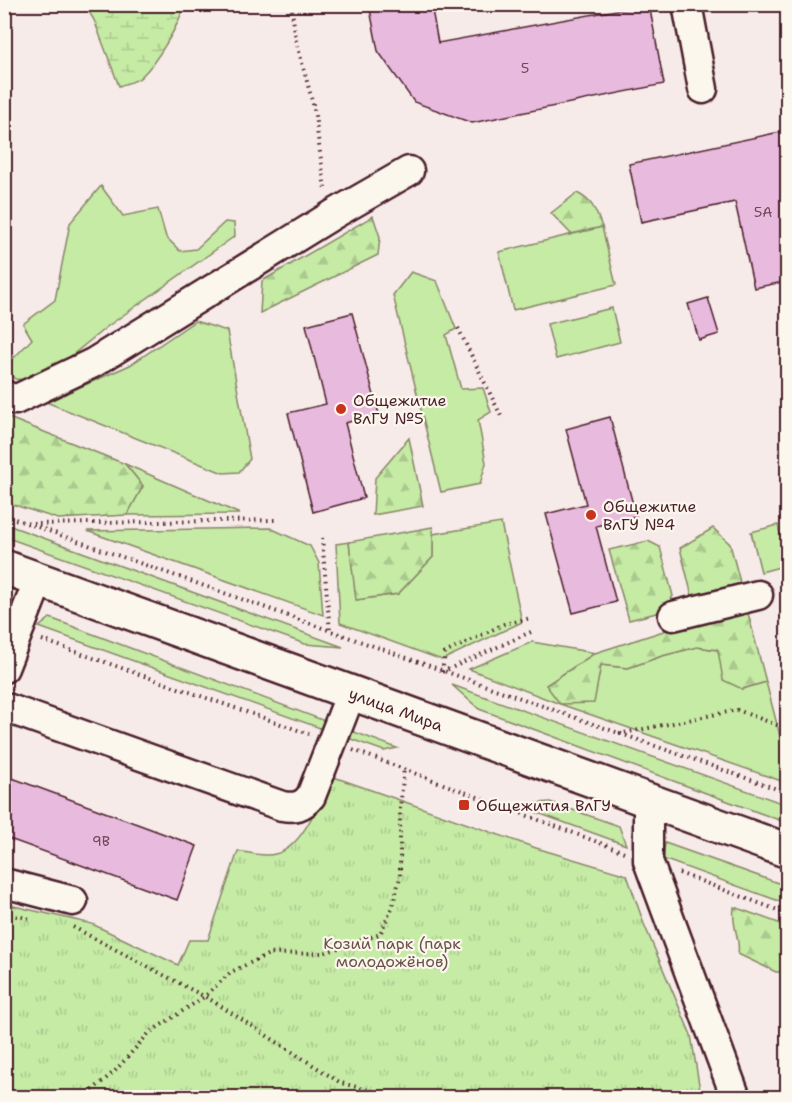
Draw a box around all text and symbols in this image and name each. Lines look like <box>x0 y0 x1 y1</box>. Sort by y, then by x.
house number: 5 <box>521 59 529 77</box>
house number: 5А <box>754 203 772 221</box>
place label: Общежитие ВлГУ №5 <box>353 390 447 429</box>
marker: Общежитие ВлГУ №5 <box>334 402 348 416</box>
place label: Общежитие ВлГУ №4 <box>603 496 697 535</box>
marker: Общежитие ВлГУ №4 <box>584 508 598 522</box>
street label: улица Мира <box>346 683 446 736</box>
place label: Общежития ВлГУ <box>476 795 611 816</box>
marker: Общежития ВлГУ <box>457 798 471 812</box>
house number: 9В <box>92 832 110 850</box>
park label: Козий парк (парк молодожёнов) <box>323 933 461 972</box>

